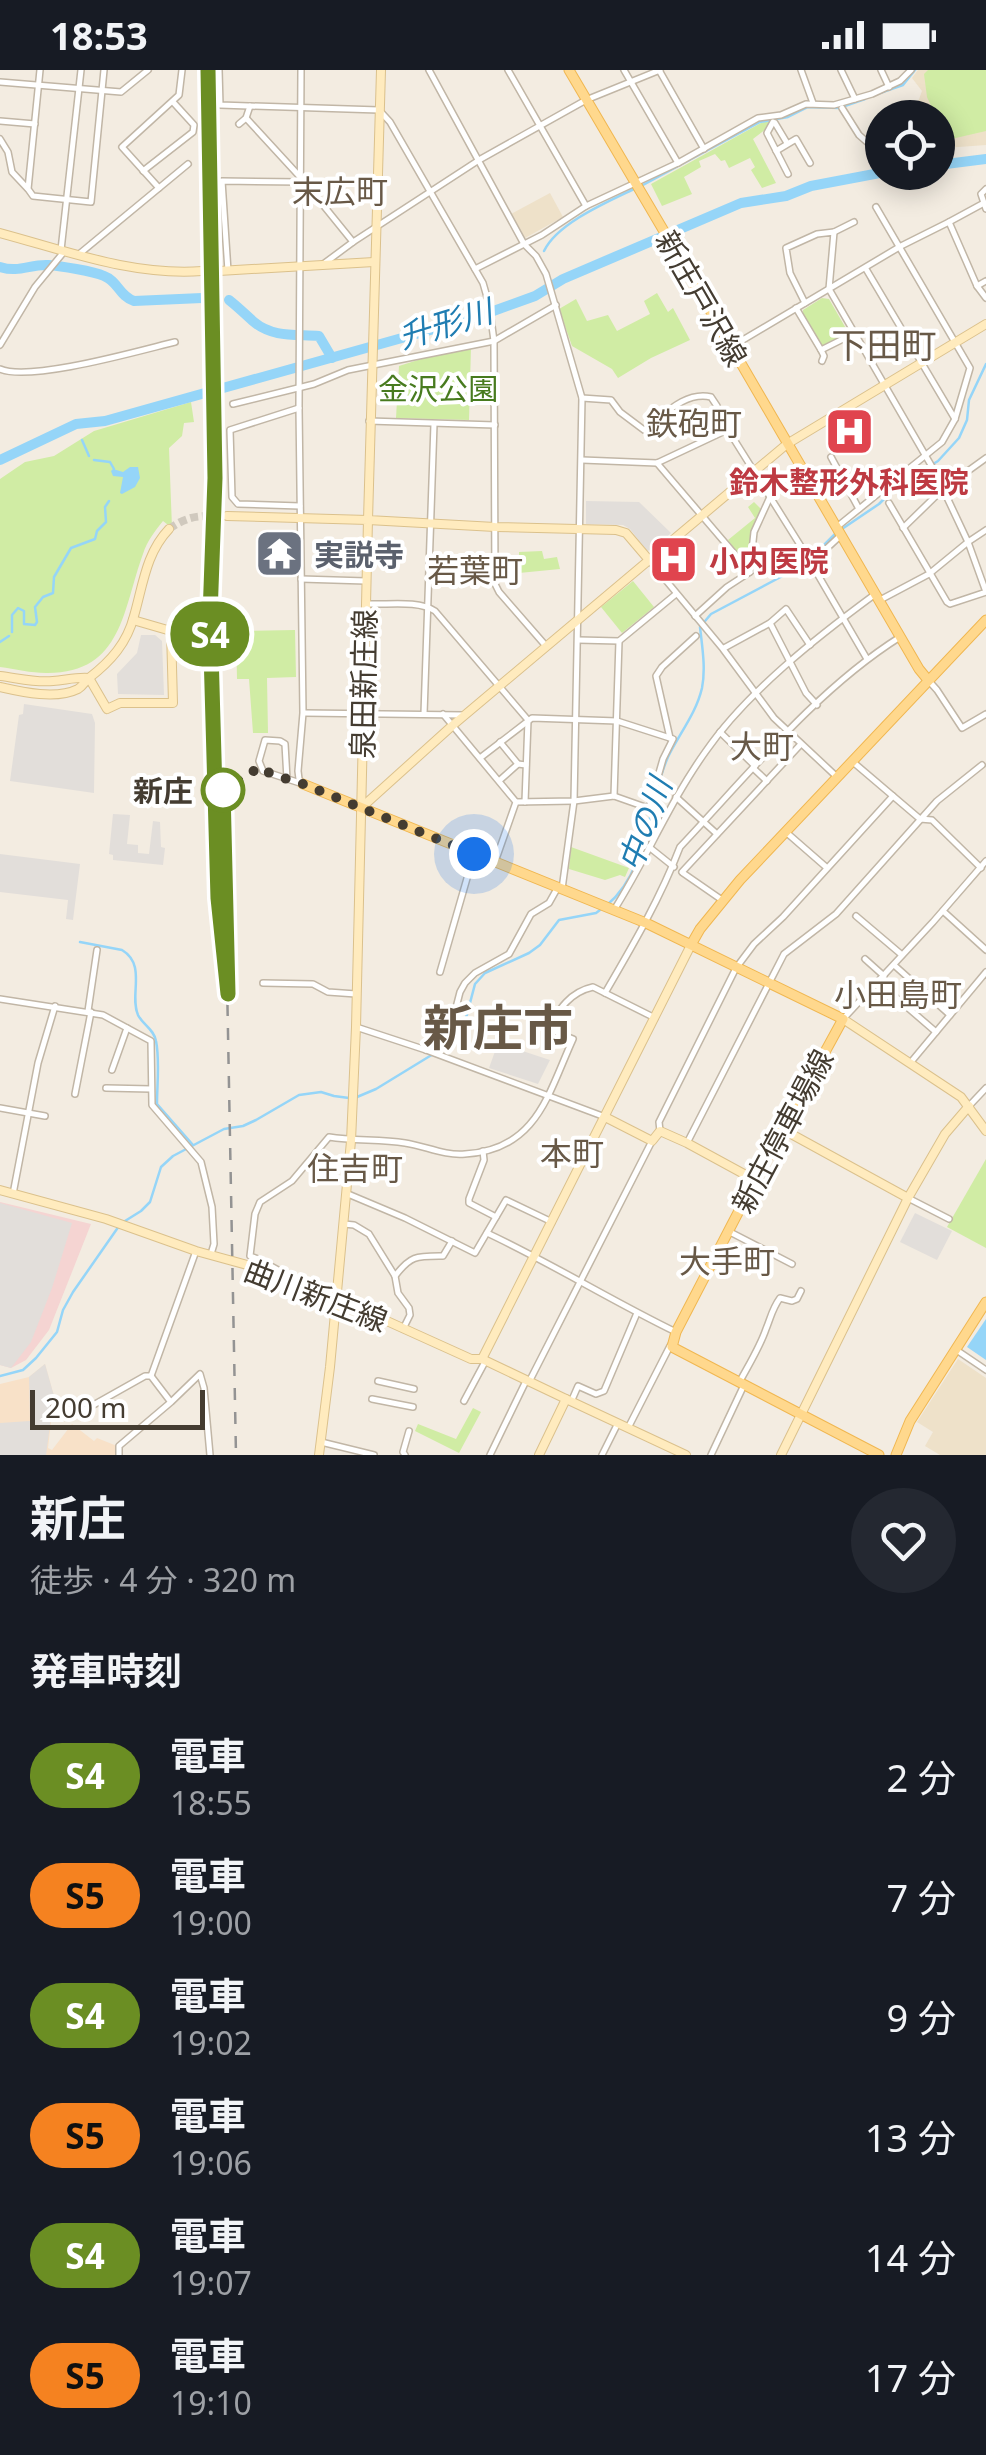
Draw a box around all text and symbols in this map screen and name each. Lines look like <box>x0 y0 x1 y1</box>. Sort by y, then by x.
text: 18:53 <box>50 9 148 61</box>
map controls <box>865 100 955 190</box>
button: locate <box>865 100 955 190</box>
district label: 末広町 <box>292 169 388 212</box>
street label: 新庄戸沢線 <box>647 223 757 373</box>
water label: 升形川 <box>393 288 500 358</box>
district label: 下田町 <box>831 321 937 368</box>
park label: 金沢公園 <box>378 368 498 409</box>
district label: 鉄砲町 <box>646 401 742 444</box>
hospital icon: 鈴木整形外科医院 <box>823 406 875 458</box>
place label: 鈴木整形外科医院 <box>729 461 969 502</box>
temple icon: 実説寺 <box>253 528 305 580</box>
place label: 実説寺 <box>314 534 404 575</box>
hospital icon: 小内医院 <box>648 534 700 586</box>
place label: 小内医院 <box>709 540 829 581</box>
district label: 若葉町 <box>427 548 523 591</box>
line badge: S4 <box>165 602 255 666</box>
street label: 泉田新庄線 <box>341 609 385 759</box>
text: S4 <box>190 611 230 658</box>
district label: 大町 <box>730 724 794 767</box>
marker: 新庄 <box>202 769 244 811</box>
water label: 中の川 <box>607 769 682 876</box>
place label: 新庄 <box>133 770 193 811</box>
your location <box>449 829 499 879</box>
district label: 小田島町 <box>834 972 962 1015</box>
district label: 新庄市 <box>423 993 573 1061</box>
street label: 新庄停車場線 <box>722 1042 842 1220</box>
district label: 本町 <box>540 1131 604 1174</box>
district label: 住吉町 <box>307 1146 403 1189</box>
district label: 大手町 <box>679 1239 775 1282</box>
street label: 曲川新庄線 <box>239 1249 393 1341</box>
scale bar <box>30 1385 205 1430</box>
text: 200 m <box>45 1388 127 1426</box>
text: 新庄 <box>30 1485 126 1550</box>
button: heart <box>851 1488 956 1593</box>
text: 徒歩 · 4 分 · 320 m <box>30 1558 296 1601</box>
text: 発車時刻 <box>30 1644 182 1696</box>
text: 電車 <box>170 1729 246 1781</box>
text: 2 分 <box>886 1751 956 1803</box>
text: S4 <box>65 1752 105 1799</box>
text: 18:55 <box>170 1781 252 1824</box>
text: 電車 <box>170 1849 246 1901</box>
text: 7 分 <box>886 1871 956 1923</box>
text: S5 <box>65 1872 105 1919</box>
text: 19:00 <box>170 1901 252 1944</box>
text: 電車 <box>170 1969 246 2021</box>
text: 9 分 <box>886 1991 956 2043</box>
text: S4 <box>65 1992 105 2039</box>
text: 19:02 <box>170 2021 252 2064</box>
text: 電車 <box>170 2089 246 2141</box>
text: 13 分 <box>865 2111 956 2163</box>
text: S5 <box>65 2112 105 2159</box>
text: 19:06 <box>170 2141 252 2184</box>
text: 電車 <box>170 2209 246 2261</box>
text: 14 分 <box>865 2231 956 2283</box>
text: S4 <box>65 2232 105 2279</box>
text: 19:07 <box>170 2261 252 2304</box>
text: 電車 <box>170 2329 246 2381</box>
text: 17 分 <box>865 2351 956 2403</box>
text: S5 <box>65 2352 105 2399</box>
text: 19:10 <box>170 2381 252 2424</box>

